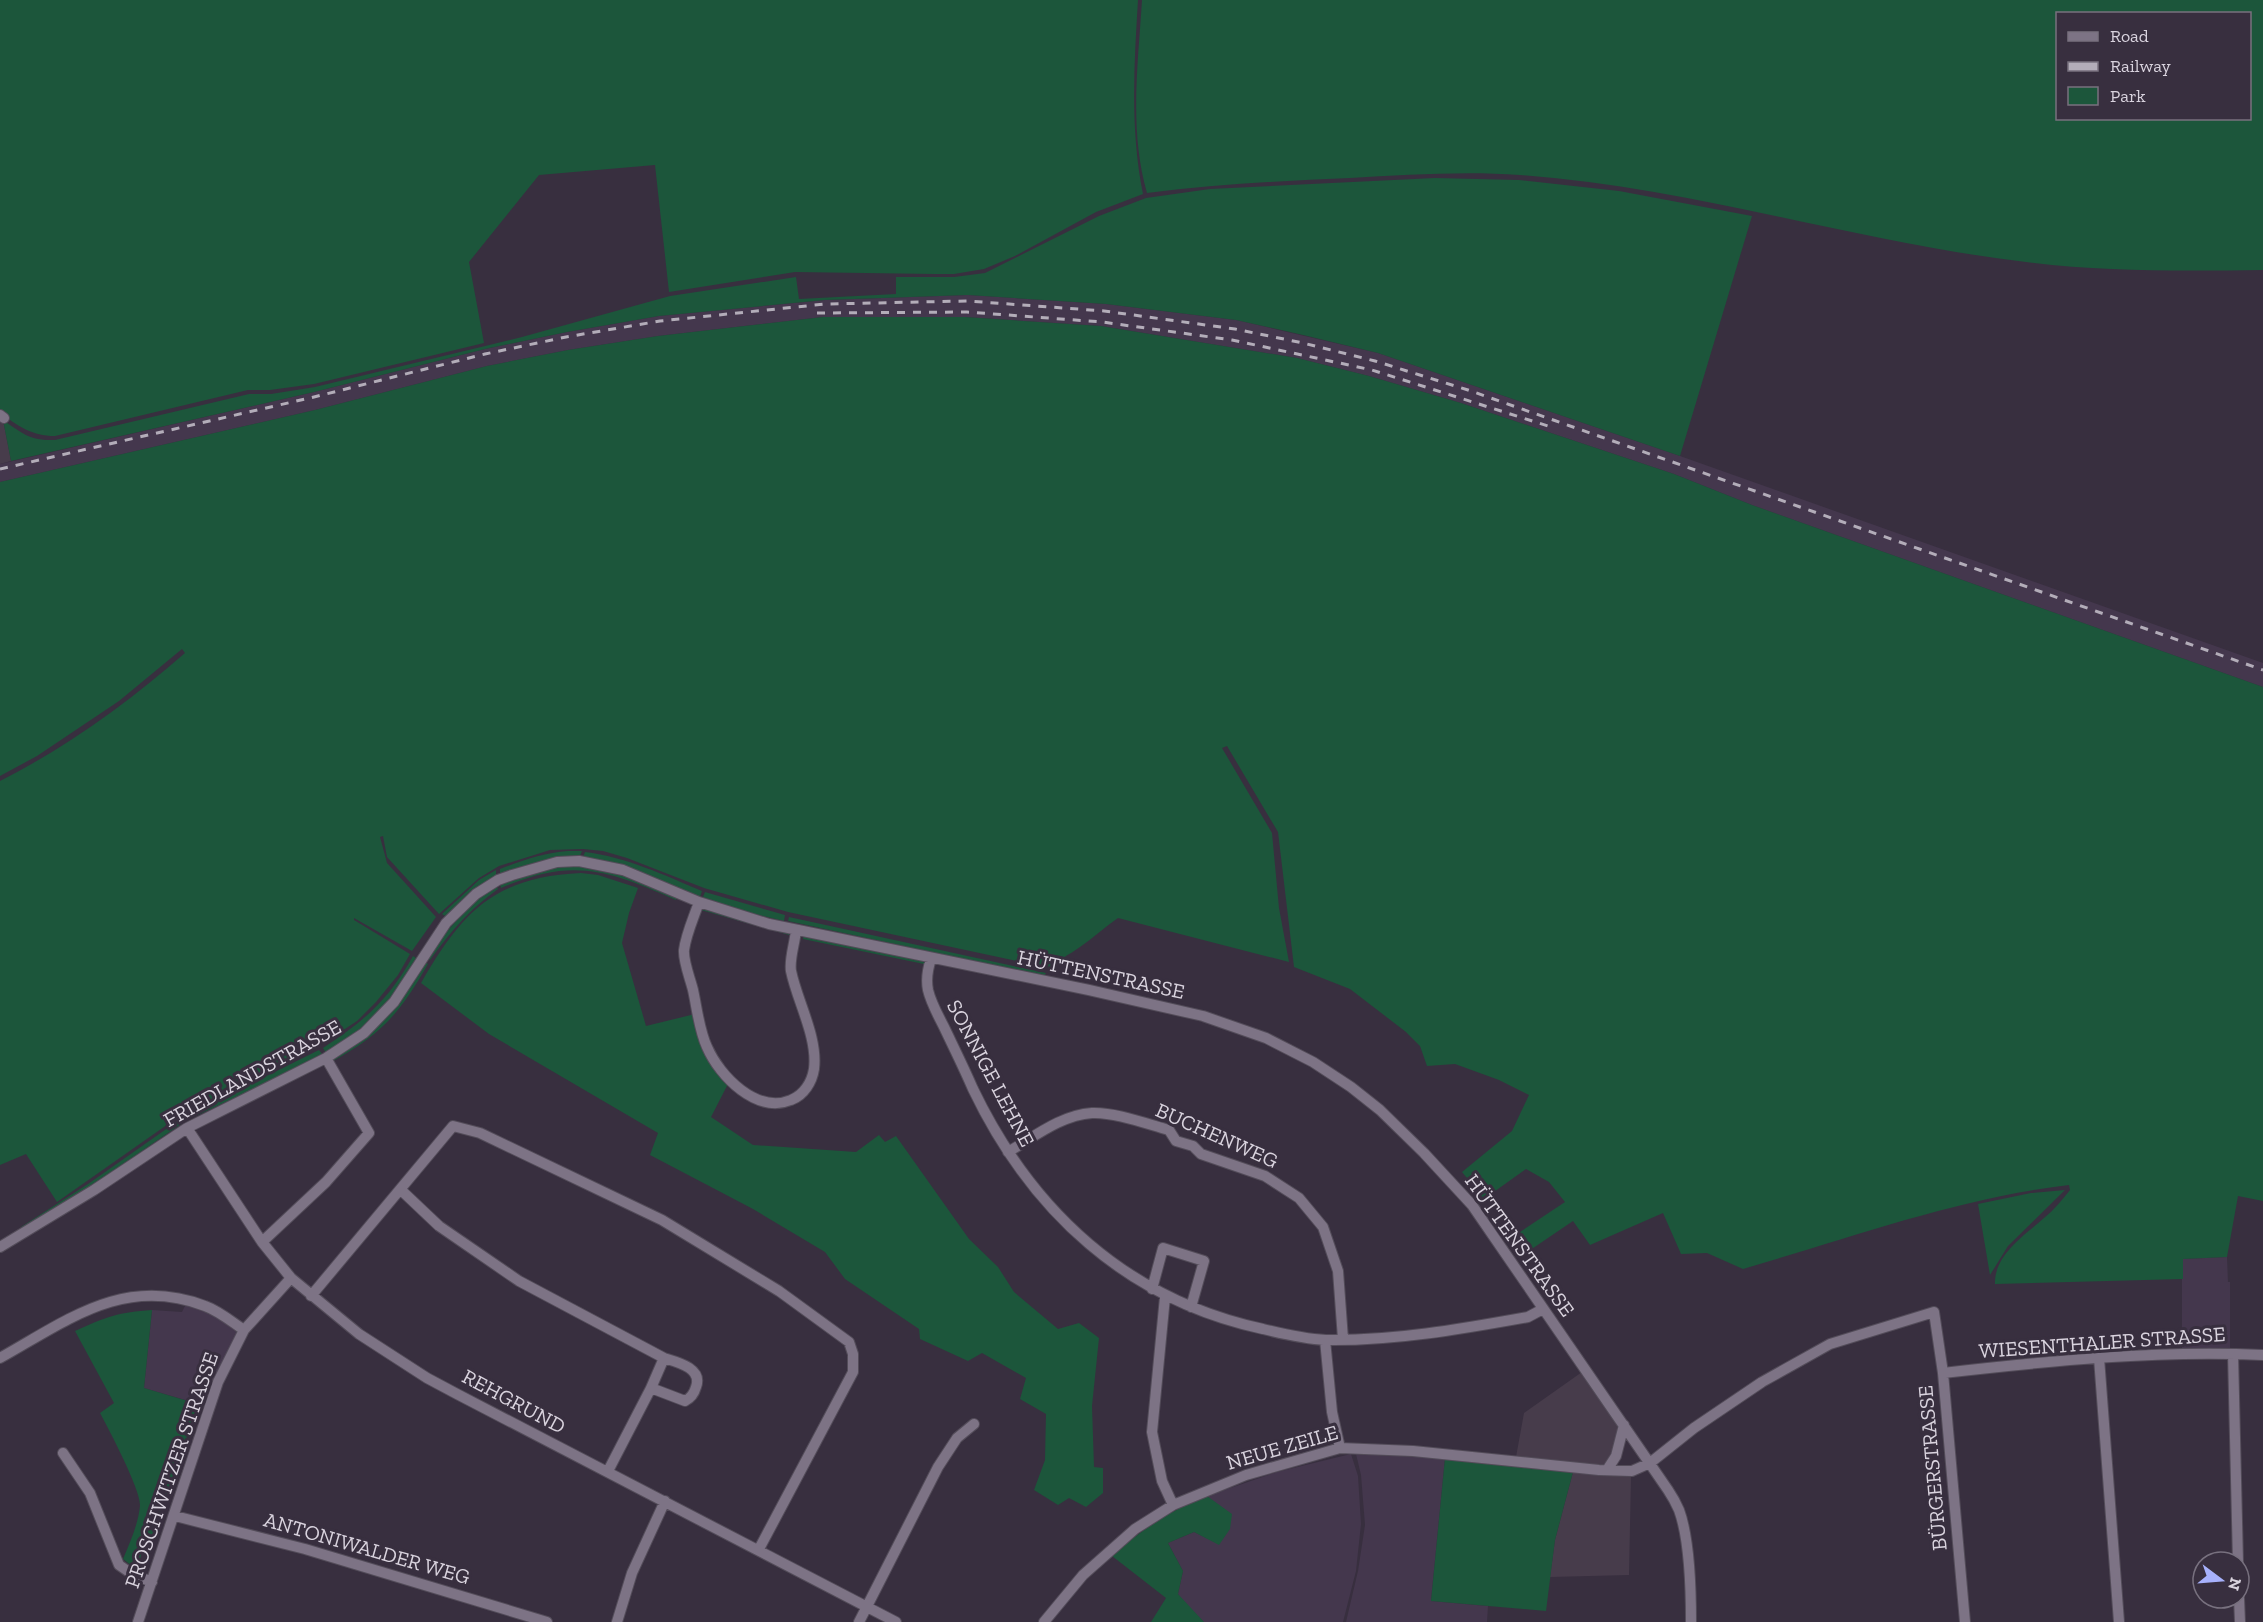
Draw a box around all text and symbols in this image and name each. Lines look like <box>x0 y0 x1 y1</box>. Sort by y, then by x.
legend <box>2056 12 2251 120</box>
text: Road <box>2110 25 2149 47</box>
text: Railway <box>2110 55 2172 77</box>
text: Park <box>2110 85 2146 107</box>
street label: HÜTTENSTRASSE <box>1015 944 1187 1004</box>
street label: SONNIGE LEHNE <box>942 995 1040 1151</box>
street label: FRIEDLANDSTRASSE <box>159 1014 345 1132</box>
street label: BUCHENWEG <box>1152 1097 1282 1173</box>
street label: HÜTTENSTRASSE <box>1460 1169 1580 1321</box>
street label: WIESENTHALER STRASSE <box>1978 1321 2226 1363</box>
street label: PROSCHWITZER STRASSE <box>119 1349 223 1591</box>
street label: REHGRUND <box>458 1363 570 1439</box>
street label: BÜRGERSTRASSE <box>1912 1384 1952 1552</box>
street label: NEUE ZEILE <box>1223 1419 1341 1475</box>
street label: ANTONIWALDER WEG <box>261 1507 473 1589</box>
north arrow <box>2191 1550 2251 1610</box>
text: N <box>2224 1576 2246 1592</box>

